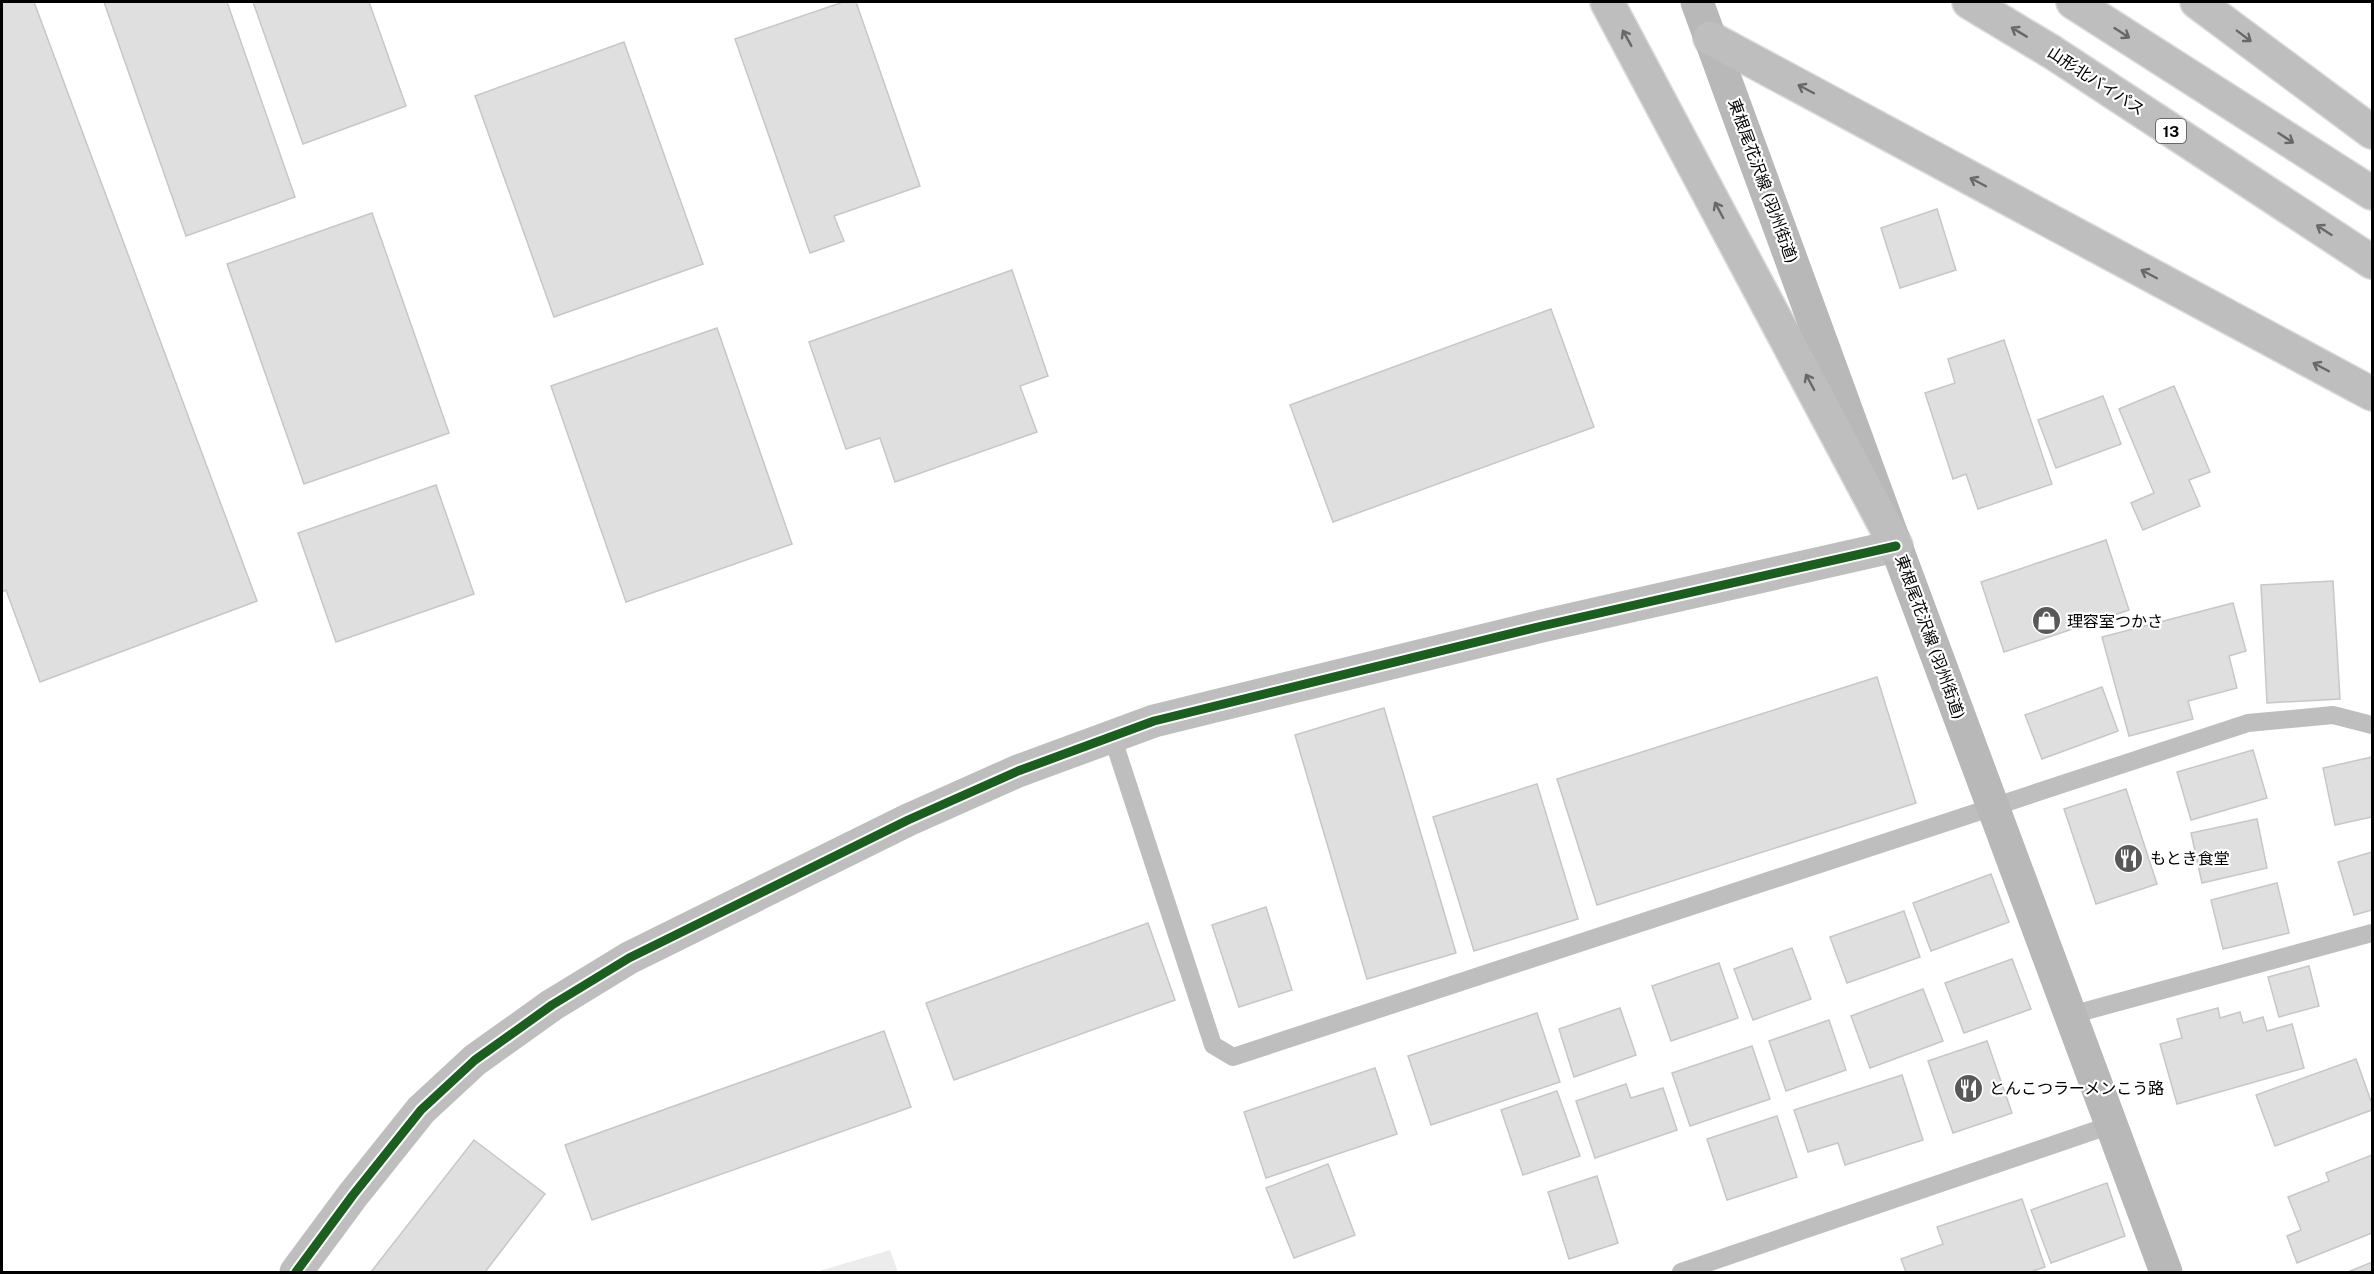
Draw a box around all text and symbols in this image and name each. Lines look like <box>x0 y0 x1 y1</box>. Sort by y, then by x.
one-way arrow <box>2011 26 2028 38</box>
one-way arrow <box>2113 27 2130 39</box>
one-way arrow <box>1621 30 1633 47</box>
one-way arrow <box>2235 30 2251 43</box>
street label: 山形北バイパス <box>2044 43 2148 119</box>
one-way arrow <box>1798 83 1815 95</box>
street label: 東根尾花沢線 (羽州街道) <box>1724 96 1802 266</box>
road number: 13 <box>2156 119 2186 143</box>
one-way arrow <box>2278 132 2294 144</box>
one-way arrow <box>1969 176 1987 187</box>
one-way arrow <box>1713 202 1725 219</box>
one-way arrow <box>2315 224 2332 237</box>
one-way arrow <box>2141 268 2159 279</box>
one-way arrow <box>2313 361 2330 373</box>
one-way arrow <box>1804 374 1815 392</box>
street label: 東根尾花沢線 (羽州街道) <box>1891 552 1969 722</box>
shop icon: 理容室つかさ <box>2030 605 2062 637</box>
place label: 理容室つかさ <box>2067 612 2163 631</box>
restaurant icon: もとき食堂 <box>2113 842 2145 874</box>
place label: もとき食堂 <box>2150 849 2230 868</box>
restaurant icon: とんこつラーメンこう路 <box>1952 1072 1984 1104</box>
place label: とんこつラーメンこう路 <box>1989 1079 2164 1098</box>

